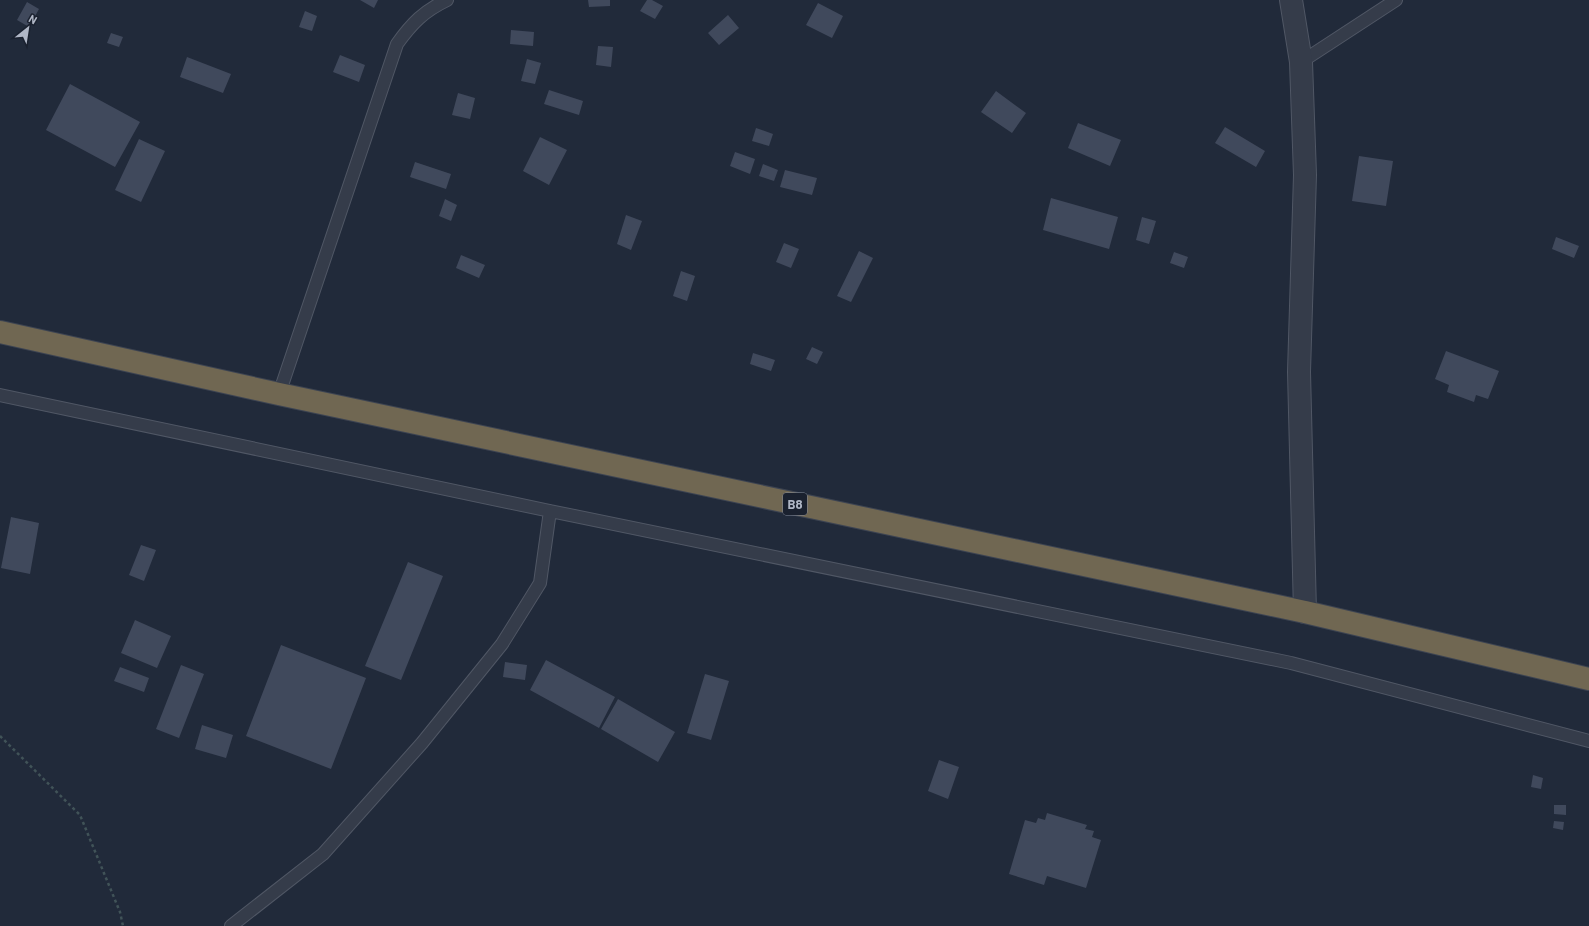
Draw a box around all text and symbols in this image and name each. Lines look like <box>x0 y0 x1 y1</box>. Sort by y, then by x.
north arrow <box>8 8 48 48</box>
text: N <box>27 11 40 26</box>
road number: B8 <box>783 493 807 515</box>

